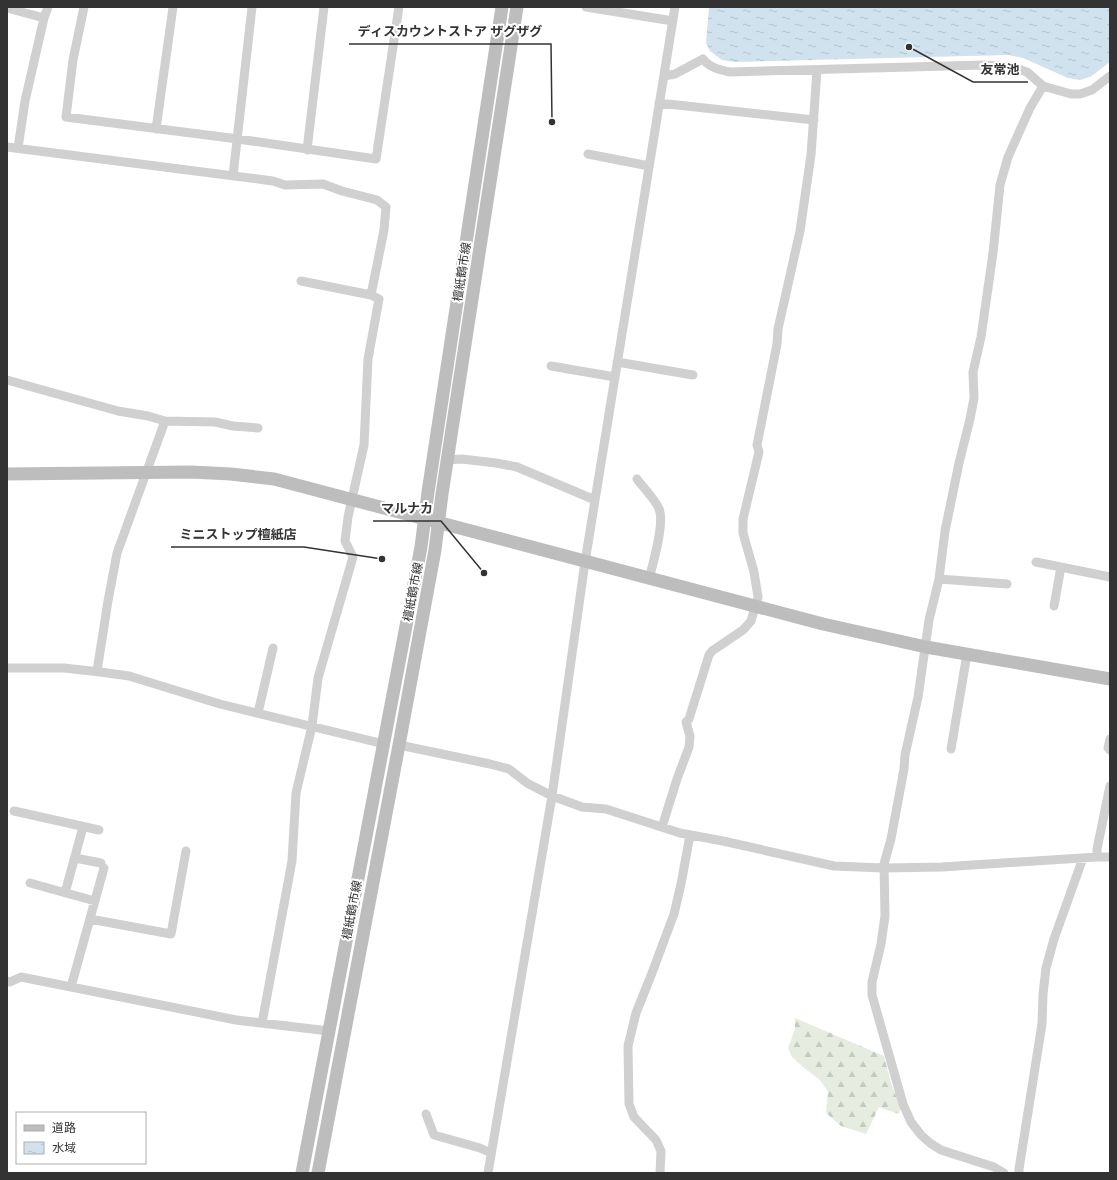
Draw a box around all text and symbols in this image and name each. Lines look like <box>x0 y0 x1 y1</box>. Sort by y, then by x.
callout: ディスカウントストア ザグザグ <box>349 19 551 44</box>
text: ディスカウントストア ザグザグ <box>358 23 542 40</box>
callout: 友常池 <box>973 57 1028 82</box>
text: 友常池 <box>980 61 1020 78</box>
street label: 檀紙鶴市線 <box>449 241 474 303</box>
callout: マルナカ <box>373 496 441 521</box>
text: マルナカ <box>381 500 433 517</box>
callout: ミニストップ檀紙店 <box>171 522 304 547</box>
text: ミニストップ檀紙店 <box>179 526 297 543</box>
street label: 檀紙鶴市線 <box>399 561 426 623</box>
street label: 檀紙鶴市線 <box>338 879 365 941</box>
legend <box>16 1112 146 1164</box>
text: 道路 <box>52 1120 76 1135</box>
text: 水域 <box>52 1140 76 1155</box>

